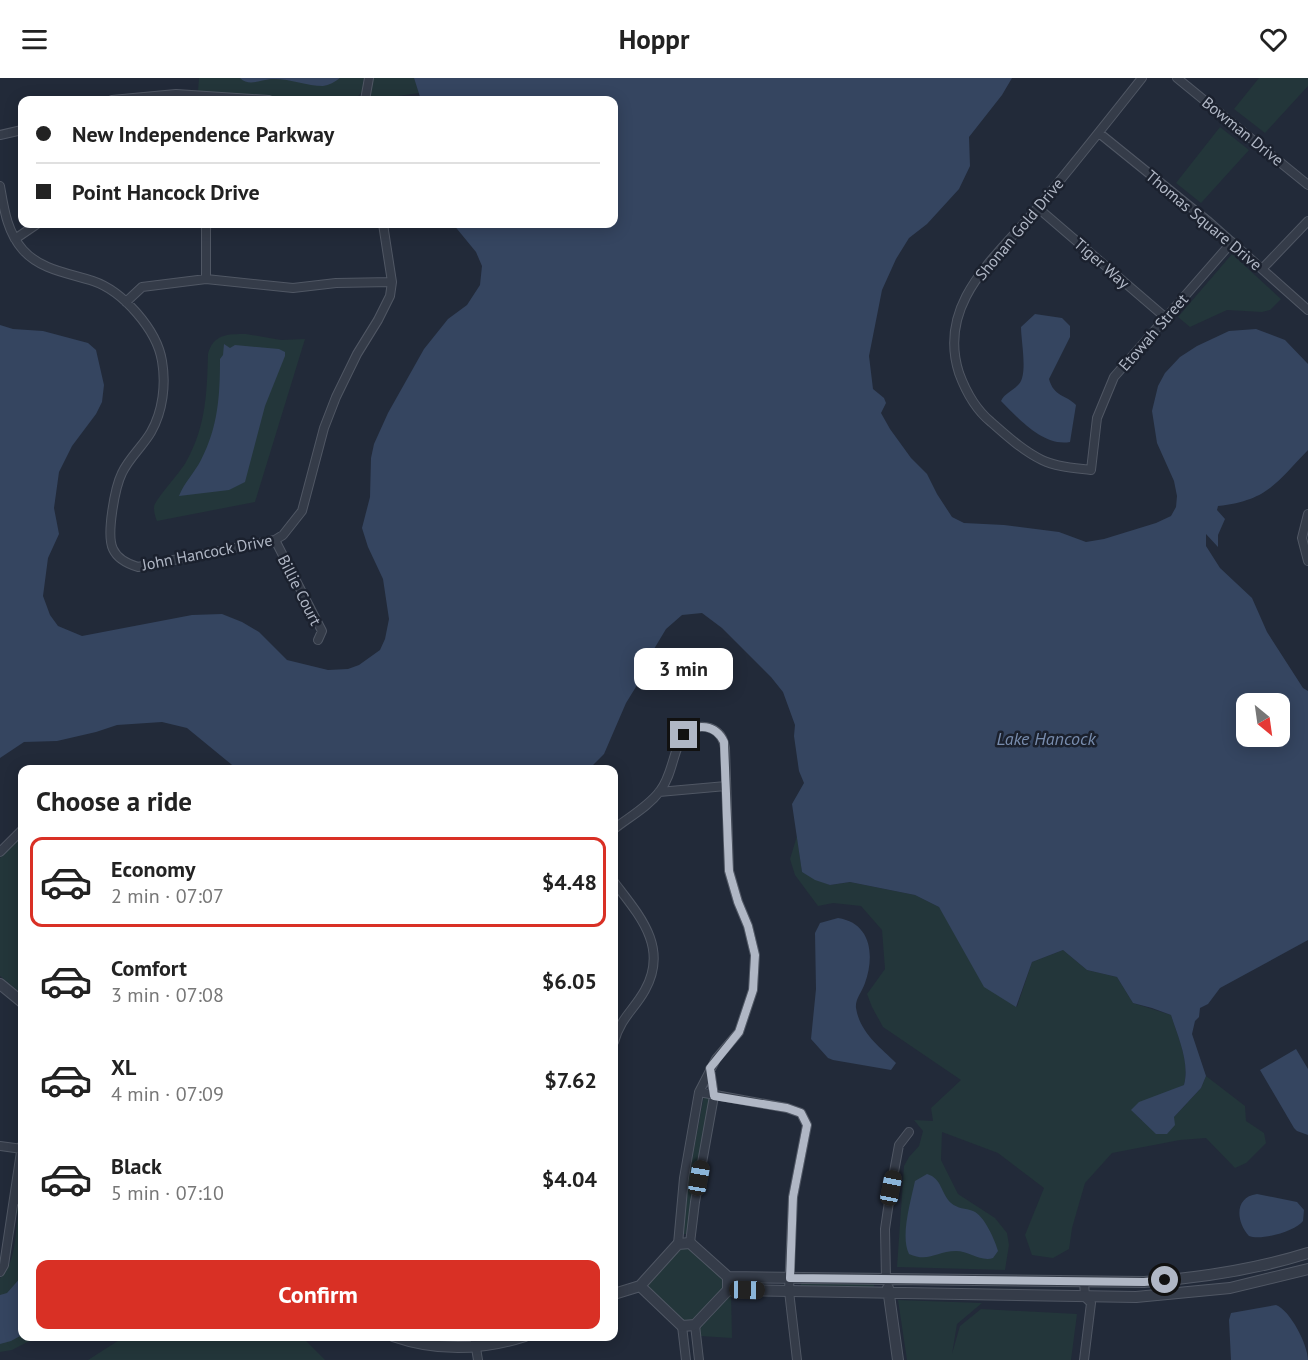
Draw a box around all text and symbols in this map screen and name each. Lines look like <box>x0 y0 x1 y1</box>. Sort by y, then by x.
text: Hoppr <box>619 22 689 56</box>
icon: menu <box>18 23 51 56</box>
icon: heart <box>1257 23 1290 56</box>
street label: Bowman Drive <box>1198 92 1288 170</box>
text: New Independence Parkway <box>72 120 334 148</box>
street label: Thomas Square Drive <box>1142 166 1266 274</box>
street label: Shonan Gold Drive <box>970 174 1068 284</box>
text: Point Hancock Drive <box>72 178 260 206</box>
street label: Tiger Way <box>1070 233 1134 293</box>
street label: Etowah Street <box>1114 289 1192 375</box>
street label: John Hancock Drive <box>139 530 274 575</box>
street label: Billie Court <box>274 551 327 629</box>
callout: 3 min <box>634 648 734 690</box>
text: 3 min <box>659 656 708 682</box>
north arrow <box>1236 693 1290 747</box>
map controls <box>1236 693 1290 747</box>
route end <box>670 721 697 748</box>
water label: Lake Hancock <box>996 727 1096 750</box>
text: Choose a ride <box>36 784 192 818</box>
icon: car <box>39 855 93 909</box>
text: Economy <box>111 855 195 883</box>
text: $4.48 <box>542 868 597 896</box>
text: 2 min · 07:07 <box>111 883 224 909</box>
icon: car <box>39 954 93 1008</box>
text: Comfort <box>111 954 187 982</box>
text: $6.05 <box>542 967 597 995</box>
text: 3 min · 07:08 <box>111 982 224 1008</box>
icon: car <box>39 1053 93 1107</box>
text: XL <box>111 1053 136 1081</box>
text: $7.62 <box>544 1066 597 1094</box>
text: 4 min · 07:09 <box>111 1081 224 1107</box>
icon: car <box>39 1152 93 1206</box>
text: Black <box>111 1152 162 1180</box>
car <box>687 1159 711 1197</box>
text: $4.04 <box>542 1165 597 1193</box>
car <box>879 1169 903 1207</box>
text: 5 min · 07:10 <box>111 1180 224 1206</box>
button: Confirm <box>36 1260 600 1329</box>
route start <box>1151 1266 1178 1293</box>
car <box>729 1281 765 1299</box>

